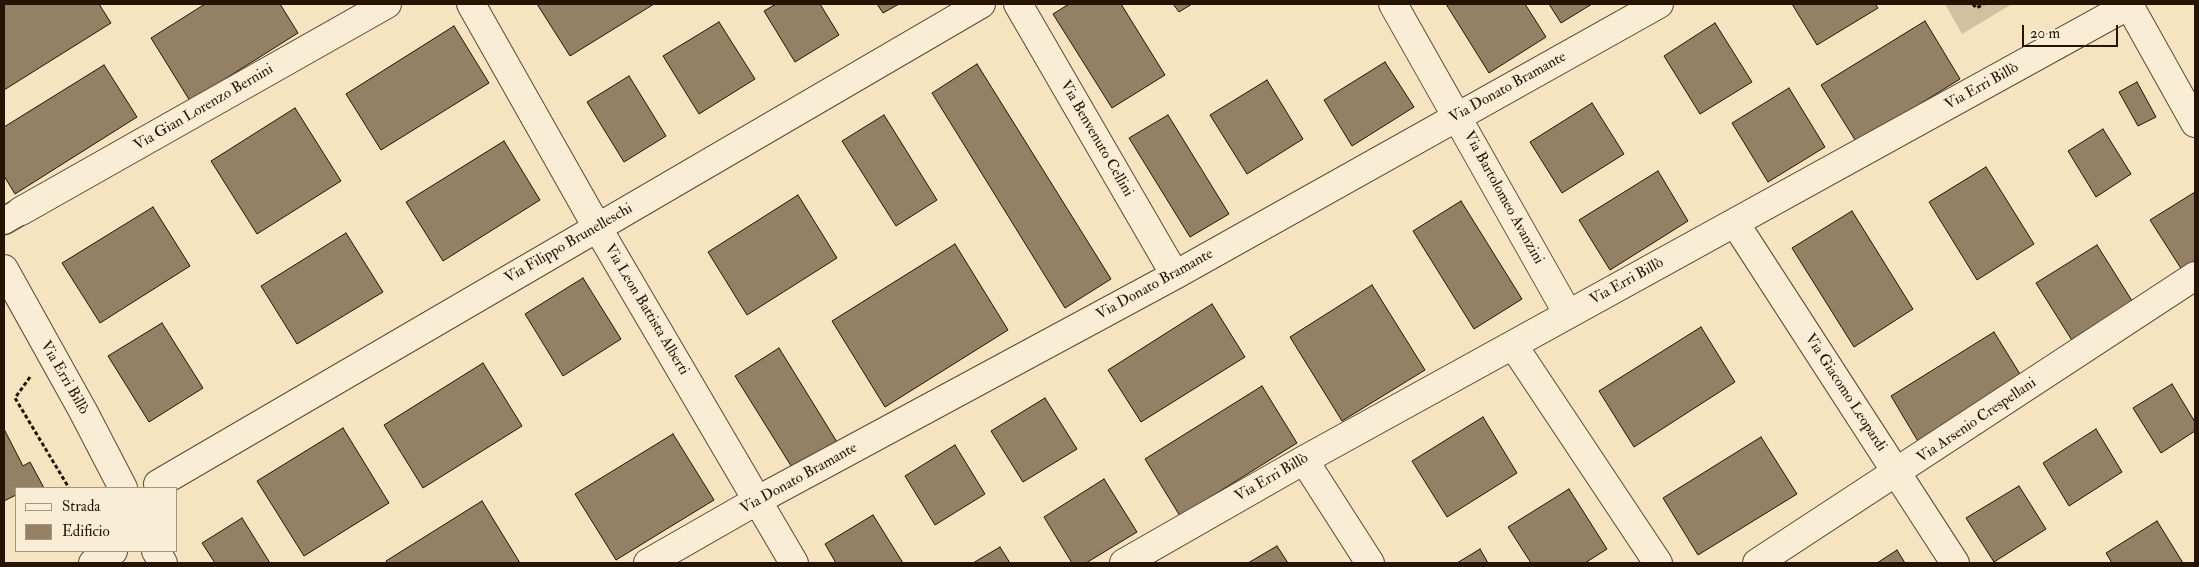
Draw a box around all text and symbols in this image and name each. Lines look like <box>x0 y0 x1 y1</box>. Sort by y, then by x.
scale bar <box>2024 15 2120 47</box>
text: 20 m <box>2030 24 2060 43</box>
street label: Via Donato Bramante <box>1447 48 1569 128</box>
street label: Via Erri Billò <box>1942 59 2022 115</box>
street label: Via Gian Lorenzo Bernini <box>131 61 277 155</box>
street label: Via Benvenuto Cellini <box>1055 78 1137 200</box>
street label: Via Bartolomeo Avanzini <box>1459 128 1547 268</box>
street label: Via Filippo Brunelleschi <box>502 200 636 288</box>
street label: Via Leon Battista Alberti <box>600 241 692 379</box>
street label: Via Donato Bramante <box>1094 245 1216 325</box>
street label: Via Erri Billò <box>1587 254 1667 310</box>
street label: Via Giacomo Leopardi <box>1800 331 1890 455</box>
street label: Via Erri Billò <box>36 338 92 418</box>
street label: Via Arsenio Crespellani <box>1914 374 2040 468</box>
street label: Via Donato Bramante <box>738 439 860 519</box>
street label: Via Erri Billò <box>1232 450 1312 506</box>
legend <box>15 487 178 552</box>
text: Strada <box>62 497 101 516</box>
text: Edificio <box>62 522 110 541</box>

